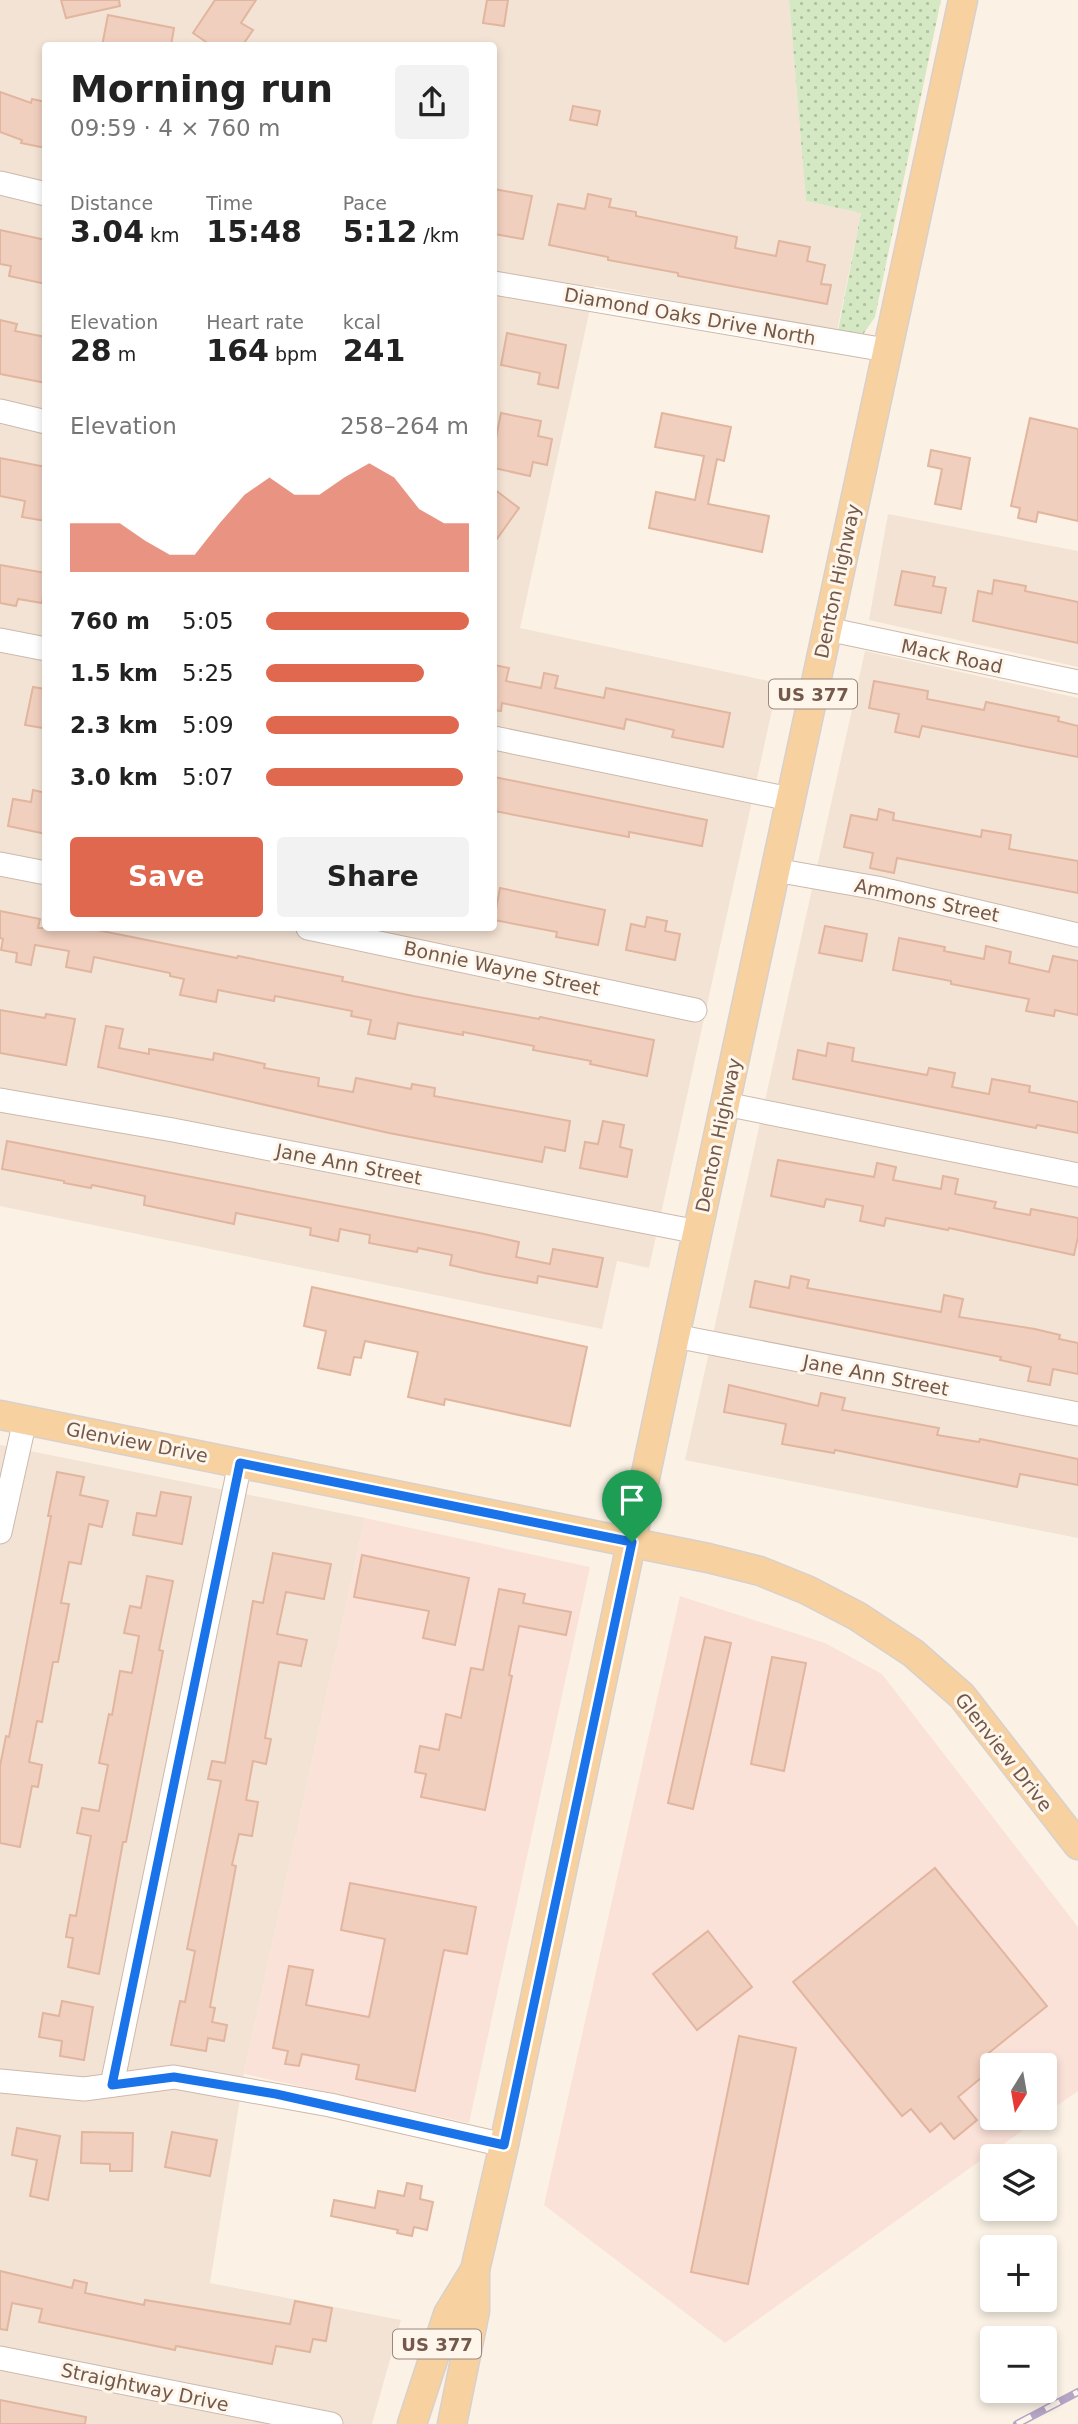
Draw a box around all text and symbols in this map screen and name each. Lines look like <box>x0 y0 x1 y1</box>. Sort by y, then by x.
button: share <box>395 65 469 139</box>
text: Morning run <box>70 67 333 111</box>
text: 09:59 · 4 × 760 m <box>70 115 280 141</box>
text: Distance <box>70 192 153 214</box>
text: Time <box>206 192 253 214</box>
text: Pace <box>343 192 387 214</box>
text: 3.04 <box>70 214 144 249</box>
text: 15:48 <box>206 214 302 249</box>
text: 5:12 <box>343 214 417 249</box>
text: km <box>144 224 180 246</box>
text: /km <box>417 224 459 246</box>
street label: Diamond Oaks Drive North <box>562 283 818 349</box>
text: Elevation <box>70 311 158 333</box>
text: Heart rate <box>206 311 304 333</box>
text: kcal <box>343 311 381 333</box>
text: 28 <box>70 333 112 368</box>
text: 164 <box>206 333 269 368</box>
text: 241 <box>343 333 405 368</box>
text: m <box>112 343 136 365</box>
text: bpm <box>269 343 318 365</box>
text: Elevation <box>70 413 177 439</box>
text: 258–264 m <box>340 413 469 439</box>
street label: Denton Highway <box>810 502 864 660</box>
text: 760 m <box>70 608 150 634</box>
text: 5:05 <box>182 608 234 634</box>
street label: Mack Road <box>899 635 1005 677</box>
text: 1.5 km <box>70 660 158 686</box>
text: 5:25 <box>182 660 234 686</box>
road number: US 377 <box>769 680 857 708</box>
text: 2.3 km <box>70 712 158 738</box>
text: 5:09 <box>182 712 234 738</box>
text: 3.0 km <box>70 764 158 790</box>
text: 5:07 <box>182 764 234 790</box>
button: Save <box>70 837 263 917</box>
button: Share <box>277 837 469 917</box>
street label: Ammons Street <box>853 874 1001 926</box>
street label: Bonnie Wayne Street <box>402 936 602 1000</box>
street label: Denton Highway <box>691 1056 745 1214</box>
street label: Jane Ann Street <box>273 1139 424 1189</box>
street label: Jane Ann Street <box>800 1350 951 1400</box>
street label: Glenview Drive <box>64 1417 210 1467</box>
pin <box>602 1470 662 1542</box>
icon: arrive <box>613 1481 651 1519</box>
street label: Glenview Drive <box>951 1688 1057 1816</box>
north arrow <box>980 2053 1057 2130</box>
map controls <box>980 2053 1057 2403</box>
button: layers <box>980 2144 1057 2221</box>
button: + <box>980 2235 1057 2312</box>
button: − <box>980 2326 1057 2403</box>
road number: US 377 <box>393 2330 481 2358</box>
street label: Straightway Drive <box>59 2358 231 2416</box>

